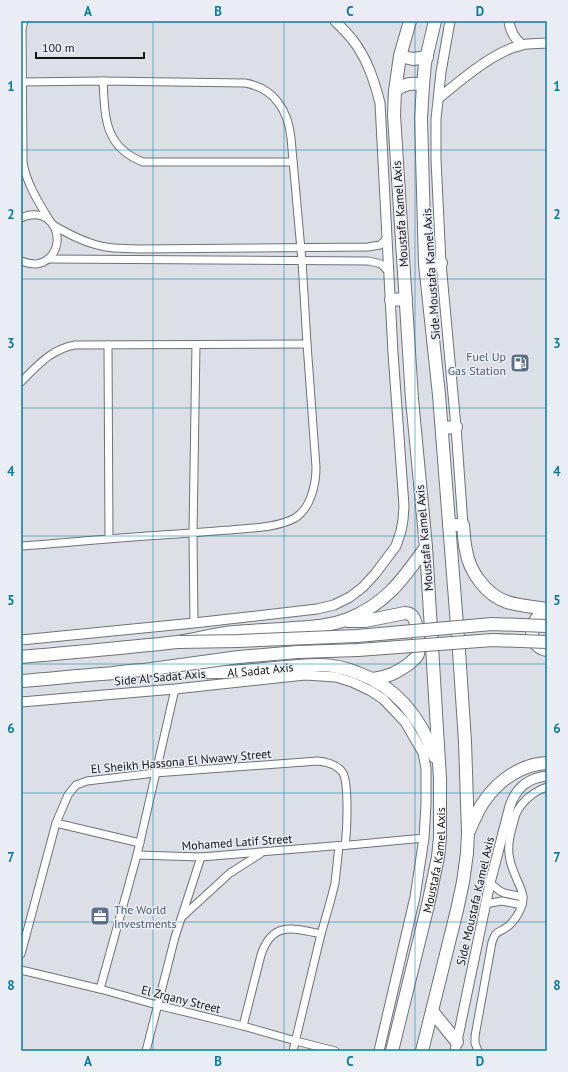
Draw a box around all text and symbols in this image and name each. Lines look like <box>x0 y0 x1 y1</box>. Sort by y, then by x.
text: A <box>84 3 92 20</box>
text: B <box>214 3 222 20</box>
text: C <box>346 3 354 20</box>
text: D <box>476 3 484 20</box>
scale bar <box>36 34 144 60</box>
text: 100 m <box>42 40 75 55</box>
text: 1 <box>7 78 15 95</box>
text: 1 <box>553 78 561 95</box>
street label: Moustafa Kamel Axis <box>389 160 411 268</box>
text: 2 <box>7 206 15 223</box>
text: 2 <box>553 206 561 223</box>
street label: Side Moustafa Kamel Axis <box>419 208 443 340</box>
text: 3 <box>7 335 15 352</box>
text: 3 <box>553 335 561 352</box>
place label: Fuel Up Gas Station <box>448 349 506 378</box>
fuel station icon: Fuel Up Gas Station <box>509 352 531 374</box>
text: 4 <box>7 463 15 480</box>
text: 4 <box>553 463 561 480</box>
street label: Moustafa Kamel Axis <box>412 484 436 592</box>
text: 5 <box>7 592 15 609</box>
text: 5 <box>553 592 561 609</box>
street label: Al Sadat Axis <box>227 659 294 679</box>
street label: Side Al Sadat Axis <box>114 666 206 688</box>
text: 6 <box>7 720 15 737</box>
text: 6 <box>553 720 561 737</box>
street label: El Sheikh Hassona El Nwawy Street <box>90 746 272 776</box>
street label: Moustafa Kamel Axis <box>419 807 448 914</box>
street label: Mohamed Latif Street <box>181 831 293 853</box>
street label: Side Moustafa Kamel Axis <box>453 835 497 967</box>
text: 7 <box>7 849 15 866</box>
text: 7 <box>553 849 561 866</box>
place label: The World Investments <box>114 902 176 931</box>
office icon: The World Investments <box>89 905 111 927</box>
text: 8 <box>7 977 15 994</box>
text: 8 <box>553 977 561 994</box>
street label: El Zrqany Street <box>140 982 222 1016</box>
text: A <box>84 1053 92 1070</box>
text: B <box>214 1053 222 1070</box>
text: C <box>346 1053 354 1070</box>
text: D <box>476 1053 484 1070</box>

